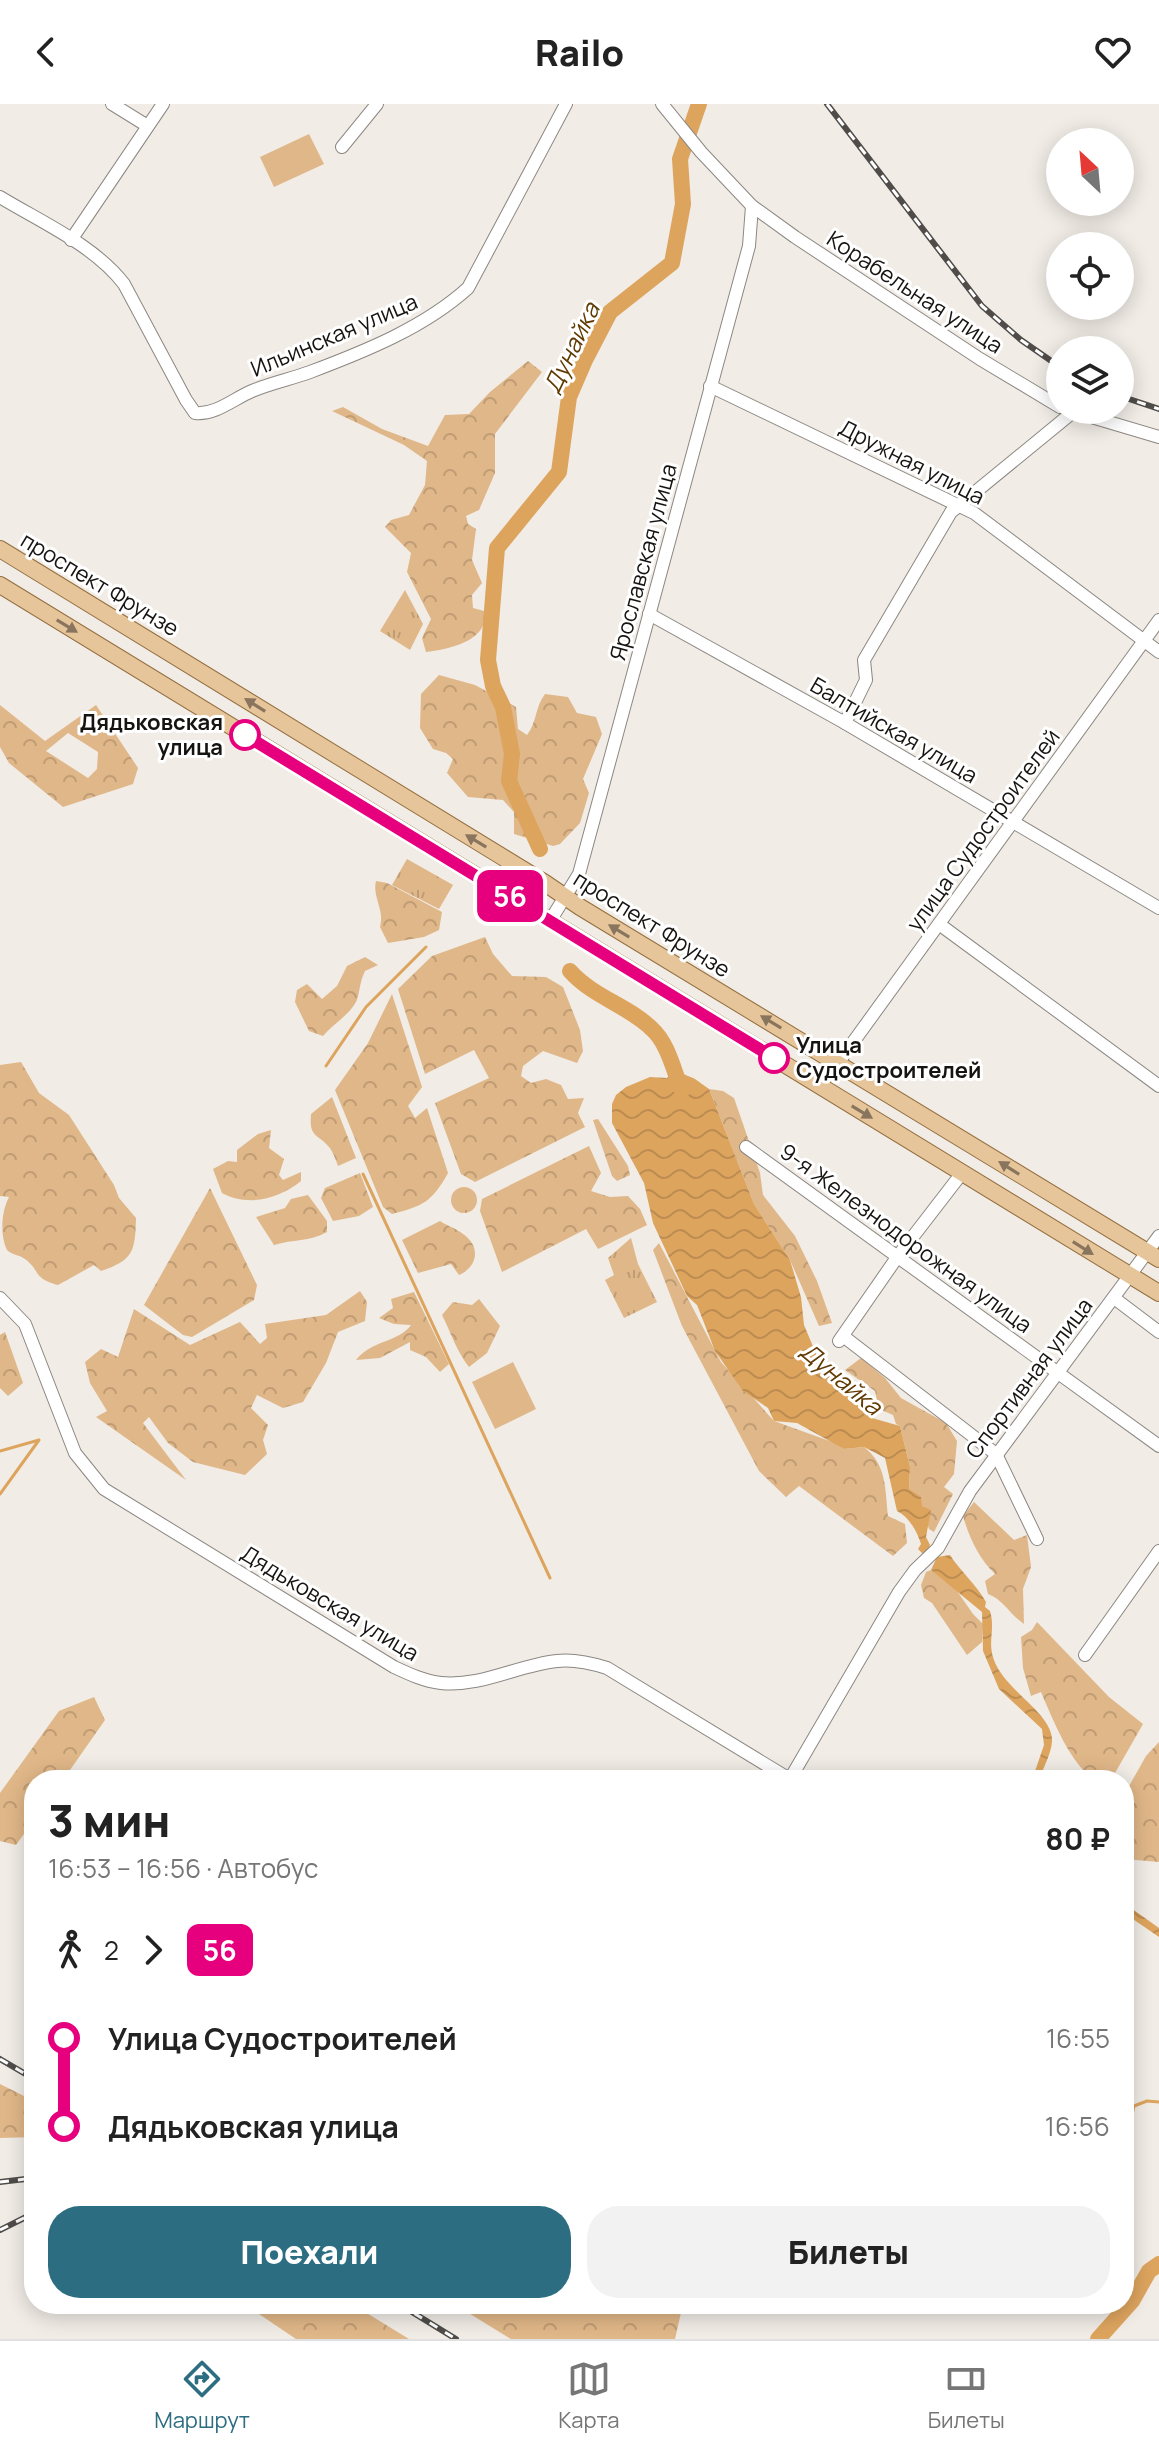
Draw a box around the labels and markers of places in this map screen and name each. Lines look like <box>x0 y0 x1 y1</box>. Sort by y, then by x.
place label: Дядьковская улица <box>80 707 223 762</box>
marker: Дядьковская улица <box>230 720 260 750</box>
place label: Улица Судостроителей <box>796 1030 981 1085</box>
marker: Улица Судостроителей <box>759 1043 789 1073</box>

